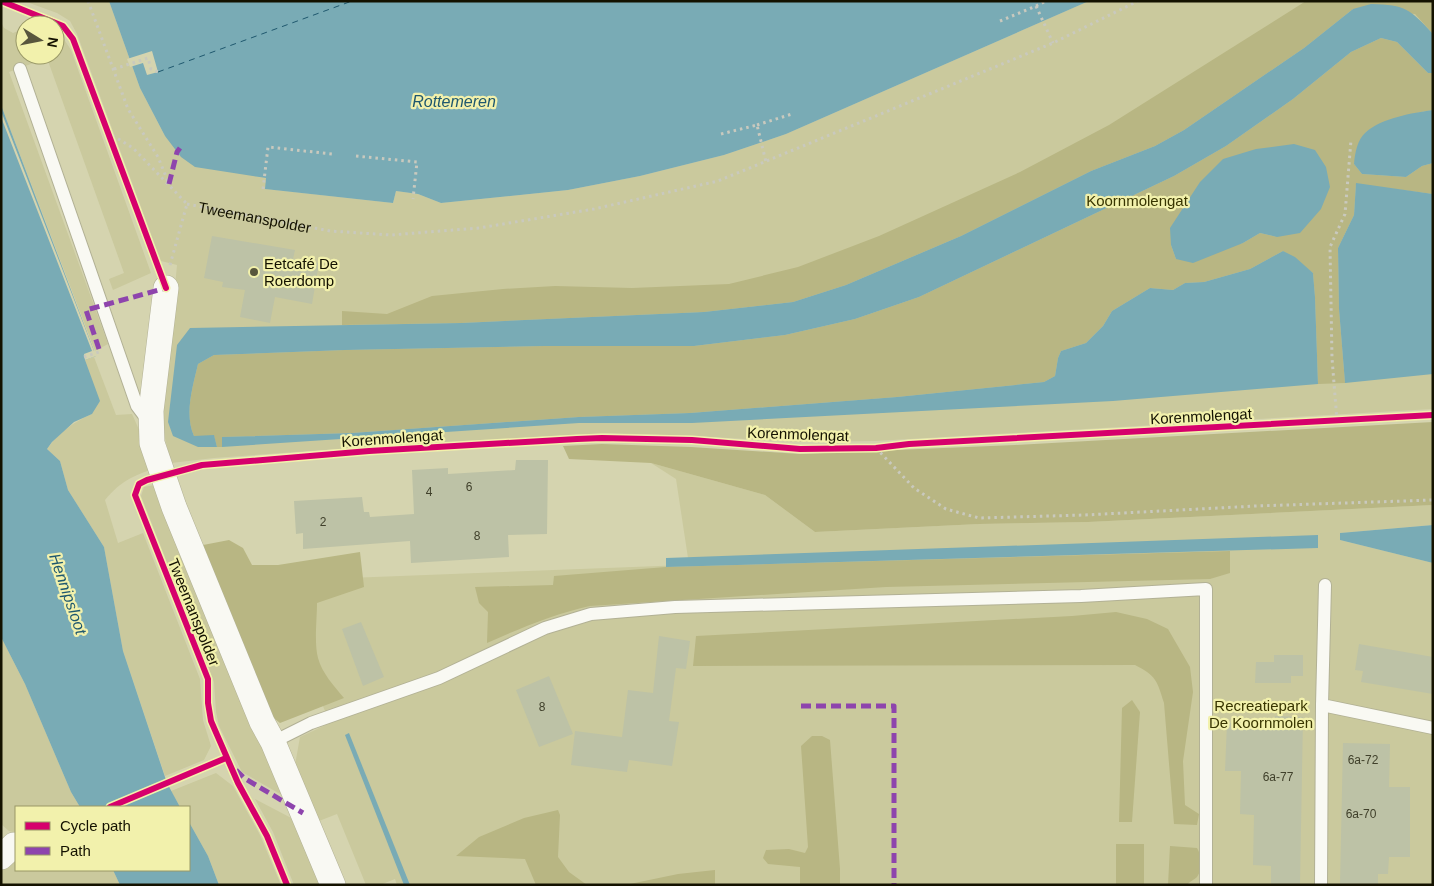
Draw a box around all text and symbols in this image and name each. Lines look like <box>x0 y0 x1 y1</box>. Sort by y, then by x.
north arrow <box>15 15 65 65</box>
text: N <box>44 36 62 49</box>
water label: Rottemeren <box>412 93 496 110</box>
park label: Koornmolengat <box>1086 192 1189 209</box>
street label: Tweemanspolder <box>197 198 313 236</box>
place label: Eetcafé De Roerdomp <box>264 255 338 289</box>
marker: Eetcafé De Roerdomp <box>248 266 260 278</box>
street label: Korenmolengat <box>1150 405 1253 427</box>
street label: Korenmolengat <box>747 424 850 444</box>
street label: Korenmolengat <box>341 426 444 450</box>
house number: 6 <box>466 480 473 494</box>
house number: 4 <box>426 485 433 499</box>
house number: 2 <box>320 515 327 529</box>
house number: 8 <box>474 529 481 543</box>
water label: Hennipsloot <box>46 551 90 637</box>
street label: Tweemanspolder <box>165 556 223 668</box>
park label: Recreatiepark De Koornmolen <box>1209 697 1313 731</box>
house number: 8 <box>539 700 546 714</box>
house number: 6a-72 <box>1348 753 1379 767</box>
house number: 6a-77 <box>1263 770 1294 784</box>
legend <box>15 806 190 871</box>
house number: 6a-70 <box>1346 807 1377 821</box>
text: Cycle path <box>60 817 131 834</box>
text: Path <box>60 842 91 859</box>

